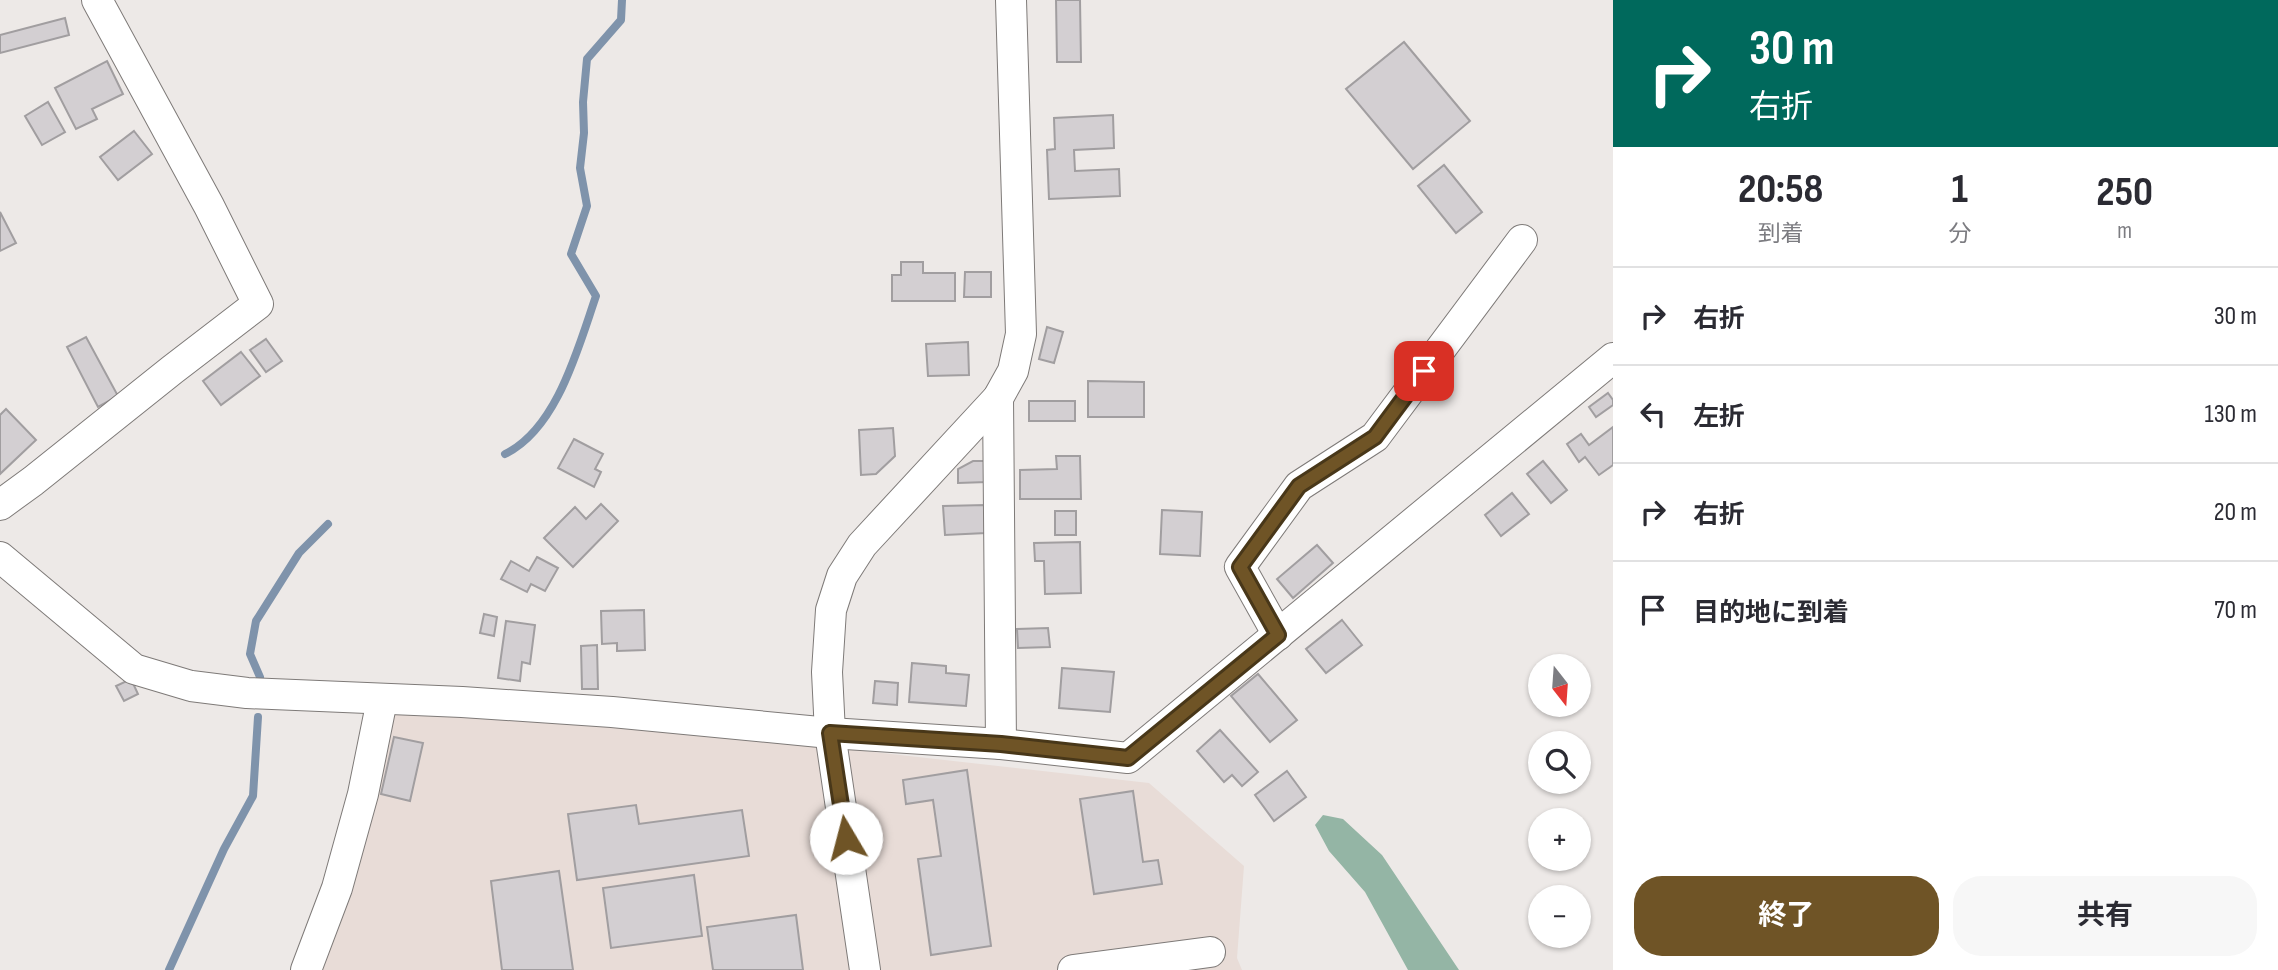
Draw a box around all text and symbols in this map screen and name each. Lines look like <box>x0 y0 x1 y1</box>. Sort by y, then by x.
text: 30 m <box>1749 20 1834 79</box>
icon: right <box>1634 28 1725 119</box>
text: 右折 <box>1749 88 1813 127</box>
text: 20:58 <box>1738 164 1823 215</box>
text: 1 <box>1952 164 1968 215</box>
text: 250 <box>2096 167 2153 218</box>
text: m <box>2117 217 2132 245</box>
text: 到着 <box>1758 220 1804 248</box>
text: 分 <box>1948 220 1971 248</box>
icon: right <box>1634 297 1672 335</box>
text: 30 m <box>2214 301 2257 332</box>
text: 右折 <box>1693 304 1745 335</box>
pin <box>1394 341 1454 401</box>
icon: arrive <box>1405 352 1443 390</box>
icon: left <box>1634 395 1672 433</box>
text: 130 m <box>2205 399 2257 430</box>
text: 左折 <box>1693 402 1745 433</box>
icon: right <box>1634 493 1672 531</box>
text: 20 m <box>2214 497 2257 528</box>
text: 右折 <box>1693 500 1745 531</box>
icon: arrive <box>1634 591 1672 629</box>
text: 70 m <box>2214 595 2257 626</box>
text: 目的地に到着 <box>1693 598 1849 629</box>
north arrow <box>1528 654 1591 718</box>
map controls <box>1528 654 1591 948</box>
button: search <box>1528 731 1591 794</box>
position arrow <box>809 801 883 875</box>
button: + <box>1528 808 1591 871</box>
button: 終了 <box>1634 876 1939 956</box>
button: 共有 <box>1953 876 2257 956</box>
button: − <box>1528 885 1591 948</box>

